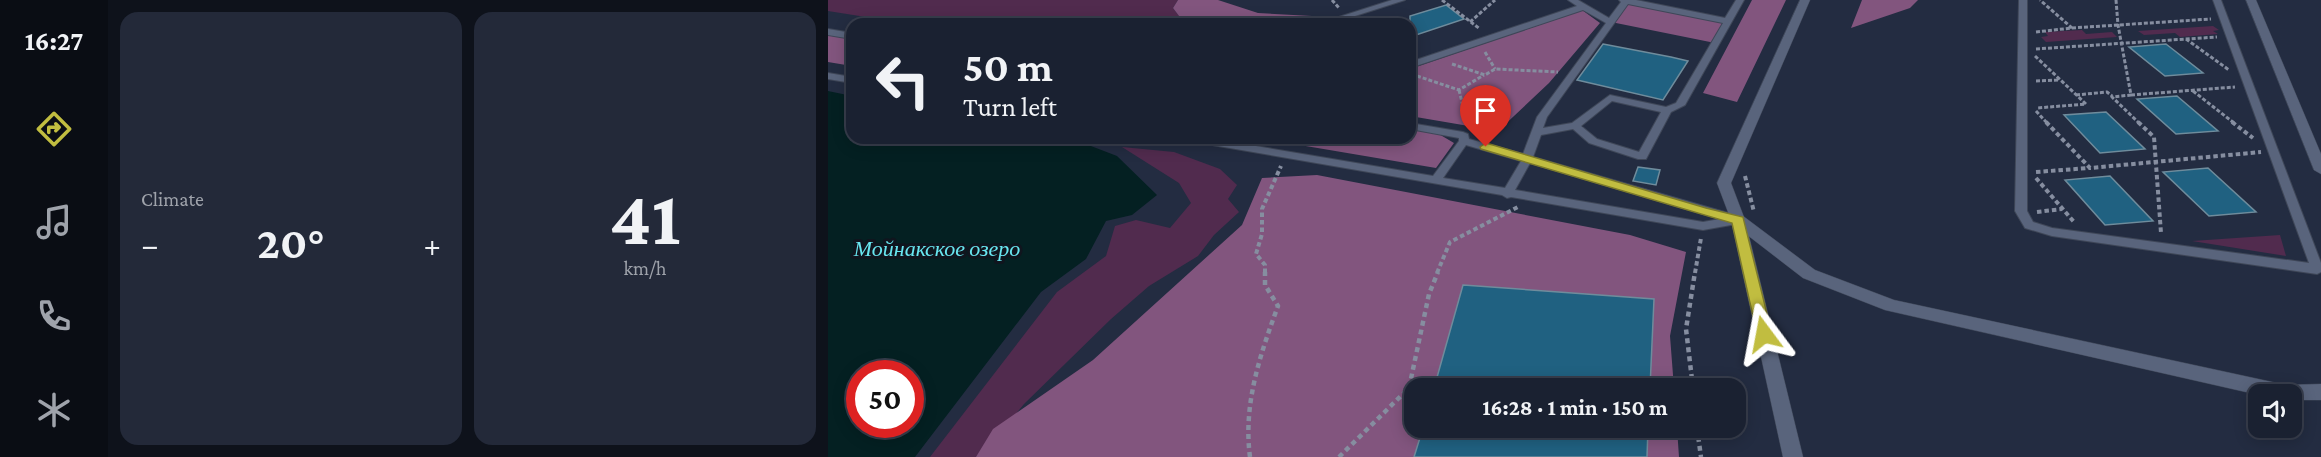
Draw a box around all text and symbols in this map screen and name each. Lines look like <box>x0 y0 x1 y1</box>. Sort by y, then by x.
text: 16:27 <box>25 26 83 56</box>
icon: left <box>864 42 942 120</box>
text: 50 m <box>963 43 1053 90</box>
pin <box>1460 85 1511 147</box>
text: Turn left <box>963 92 1057 122</box>
icon: arrive <box>1469 94 1502 127</box>
icon: directions <box>33 108 75 150</box>
text: 41 <box>609 174 681 261</box>
text: Climate <box>141 188 204 210</box>
icon: music <box>33 201 75 243</box>
text: 20° <box>257 218 325 268</box>
text: − <box>141 226 158 263</box>
text: + <box>424 226 441 263</box>
water label: Мойнакское озеро <box>853 236 1020 261</box>
text: km/h <box>623 257 667 279</box>
icon: phone <box>33 295 75 337</box>
position arrow <box>1732 302 1796 366</box>
speed limit sign: 50 <box>846 360 924 438</box>
map controls <box>2248 384 2302 438</box>
button: sound <box>2248 384 2302 438</box>
icon: climate <box>33 389 75 431</box>
text: 16:28 · 1 min · 150 m <box>1482 395 1668 420</box>

